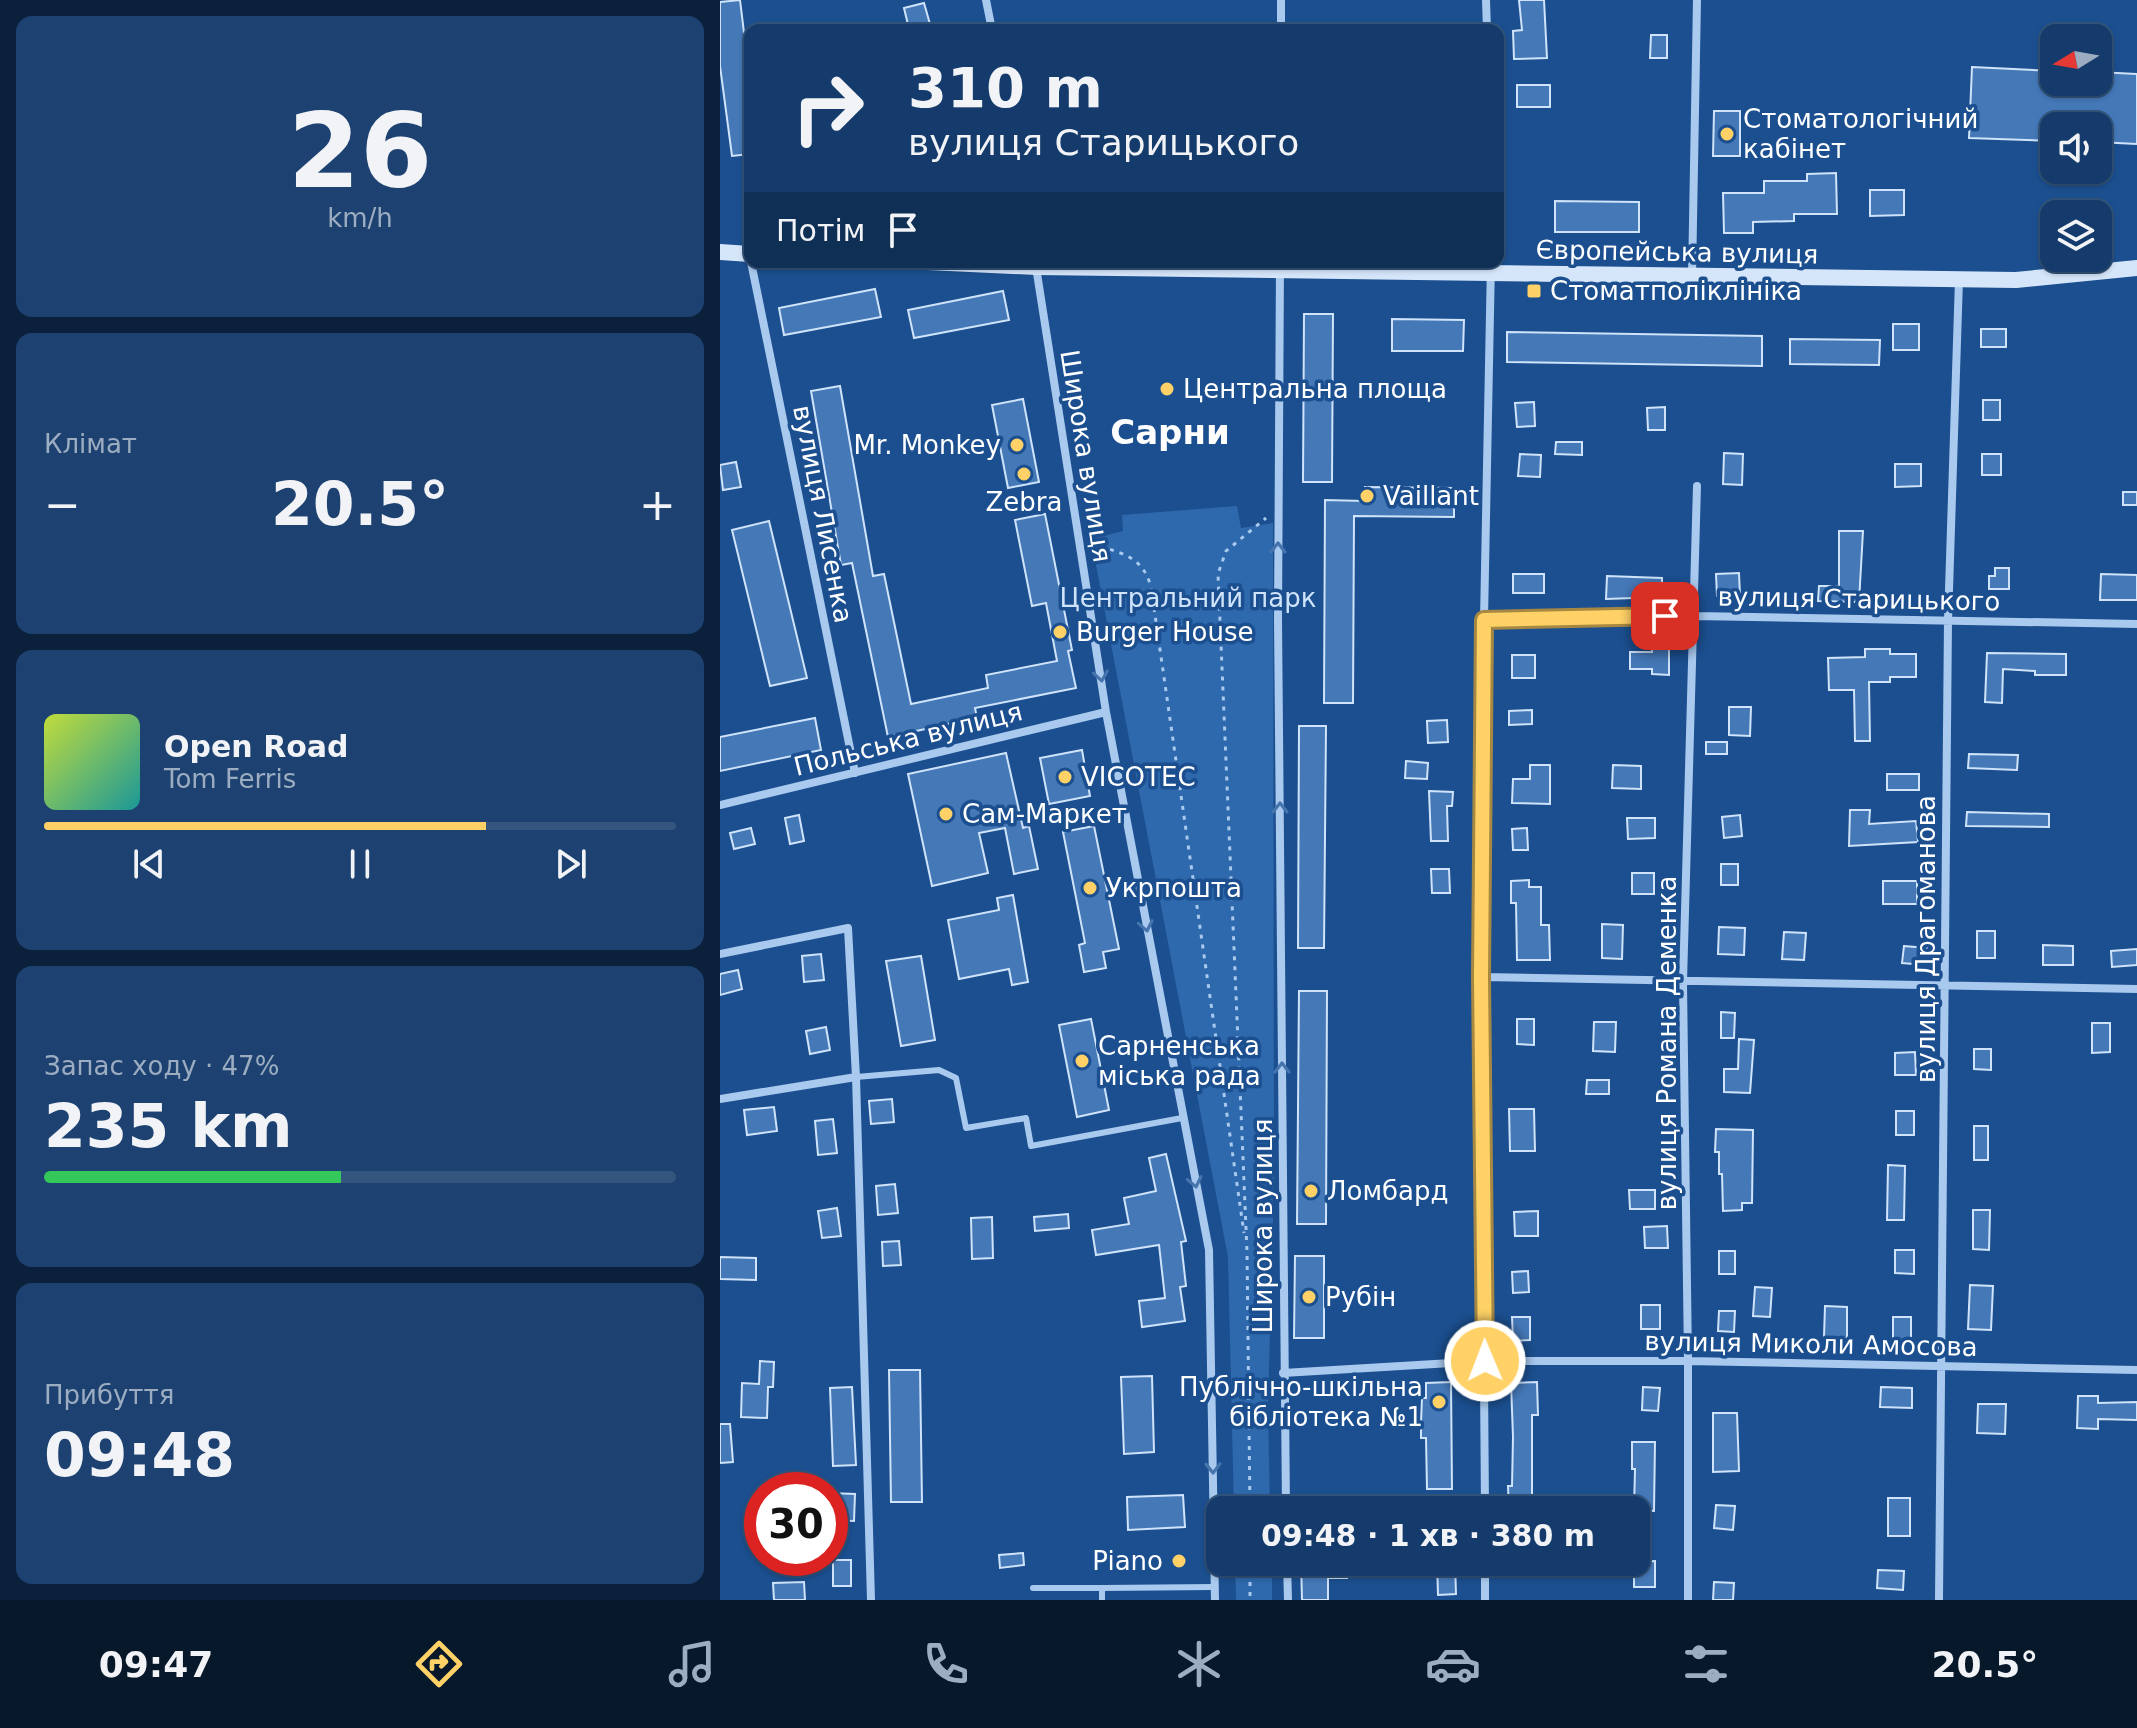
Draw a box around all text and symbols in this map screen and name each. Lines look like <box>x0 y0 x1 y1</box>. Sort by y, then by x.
north arrow <box>2040 24 2112 96</box>
map controls <box>2040 24 2112 272</box>
text: 310 m <box>908 55 1103 120</box>
icon: right <box>776 56 880 160</box>
text: 26 <box>288 90 432 212</box>
place label: Стоматологічний кабінет <box>1743 104 1978 164</box>
button: sound <box>2040 112 2112 184</box>
text: вулиця Старицького <box>908 122 1299 163</box>
marker: Стоматологічний кабінет <box>1718 125 1736 143</box>
button: layers <box>2040 200 2112 272</box>
text: km/h <box>327 203 393 233</box>
icon: arrive <box>881 208 925 252</box>
text: Потім <box>776 213 865 248</box>
street label: Європейська вулиця <box>1535 235 1819 269</box>
place label: Стоматполіклініка <box>1550 276 1802 306</box>
marker: Стоматполіклініка <box>1525 282 1543 300</box>
street label: Широка вулиця <box>1054 348 1118 564</box>
place label: Центральна площа <box>1183 374 1447 404</box>
marker: Центральна площа <box>1158 380 1176 398</box>
street label: вулиця Лисенка <box>787 403 859 625</box>
district label: Сарни <box>1110 412 1230 452</box>
text: Клімат <box>44 429 137 459</box>
place label: Mr. Monkey <box>853 430 1001 460</box>
marker: Mr. Monkey <box>1008 436 1026 454</box>
marker: Zebra <box>1015 465 1033 483</box>
text: 20.5° <box>271 469 449 539</box>
text: − <box>44 479 81 530</box>
text: + <box>639 479 676 530</box>
place label: Vaillant <box>1383 481 1479 511</box>
place label: Zebra <box>986 487 1062 517</box>
marker: Vaillant <box>1358 487 1376 505</box>
one-way arrow <box>1269 541 1287 554</box>
pin <box>1631 582 1699 650</box>
street label: вулиця Старицького <box>1717 582 2001 616</box>
park label: Центральний парк <box>1060 583 1316 613</box>
icon: arrive <box>1643 594 1687 638</box>
place label: Burger House <box>1076 617 1253 647</box>
marker: Burger House <box>1051 623 1069 641</box>
one-way arrow <box>1092 669 1109 683</box>
street label: Польська вулиця <box>791 696 1025 782</box>
text: Open Road <box>164 729 349 764</box>
place label: VICOTEC <box>1081 762 1196 792</box>
text: Tom Ferris <box>164 764 296 794</box>
marker: VICOTEC <box>1056 768 1074 786</box>
street label: вулиця Драгоманова <box>1911 795 1941 1083</box>
place label: Сам-Маркет <box>962 799 1127 829</box>
one-way arrow <box>1271 801 1289 814</box>
marker: Сам-Маркет <box>937 805 955 823</box>
icon: previous <box>127 842 171 886</box>
icon: pause <box>338 842 382 886</box>
icon: next <box>549 842 593 886</box>
place label: Укрпошта <box>1106 873 1242 903</box>
street label: вулиця Романа Деменка <box>1652 876 1682 1210</box>
marker: Укрпошта <box>1081 879 1099 897</box>
one-way arrow <box>1137 920 1154 933</box>
place label: Сарненська міська рада <box>1098 1031 1261 1091</box>
text: Запас ходу · 47% <box>44 1051 279 1081</box>
marker: Сарненська міська рада <box>1073 1052 1091 1070</box>
one-way arrow <box>1273 1061 1291 1074</box>
text: 235 km <box>44 1091 293 1161</box>
street label: Широка вулиця <box>1248 1119 1278 1333</box>
one-way arrow <box>1186 1175 1203 1188</box>
place label: Ломбард <box>1327 1176 1449 1206</box>
marker: Ломбард <box>1302 1182 1320 1200</box>
place label: Рубін <box>1325 1282 1396 1312</box>
marker: Рубін <box>1300 1288 1318 1306</box>
position arrow <box>1443 1319 1527 1403</box>
street label: вулиця Миколи Амосова <box>1644 1326 1978 1362</box>
place label: Публічно-шкільна бібліотека №1 <box>1179 1372 1423 1432</box>
text: Прибуття <box>44 1380 174 1410</box>
marker: Публічно-шкільна бібліотека №1 <box>1430 1393 1448 1411</box>
text: 09:48 <box>44 1420 235 1490</box>
one-way arrow <box>1204 1462 1221 1475</box>
speed limit sign: 30 <box>744 1472 848 1576</box>
text: 09:48 · 1 хв · 380 m <box>1261 1518 1595 1553</box>
place label: Piano <box>1092 1546 1163 1576</box>
marker: Piano <box>1170 1552 1188 1570</box>
icon: directions <box>411 1636 467 1692</box>
icon: music <box>664 1636 720 1692</box>
icon: phone <box>918 1636 974 1692</box>
icon: climate <box>1171 1636 1227 1692</box>
icon: car <box>1425 1636 1481 1692</box>
icon: filters <box>1678 1636 1734 1692</box>
text: 09:47 <box>99 1644 213 1685</box>
text: 20.5° <box>1931 1644 2038 1685</box>

